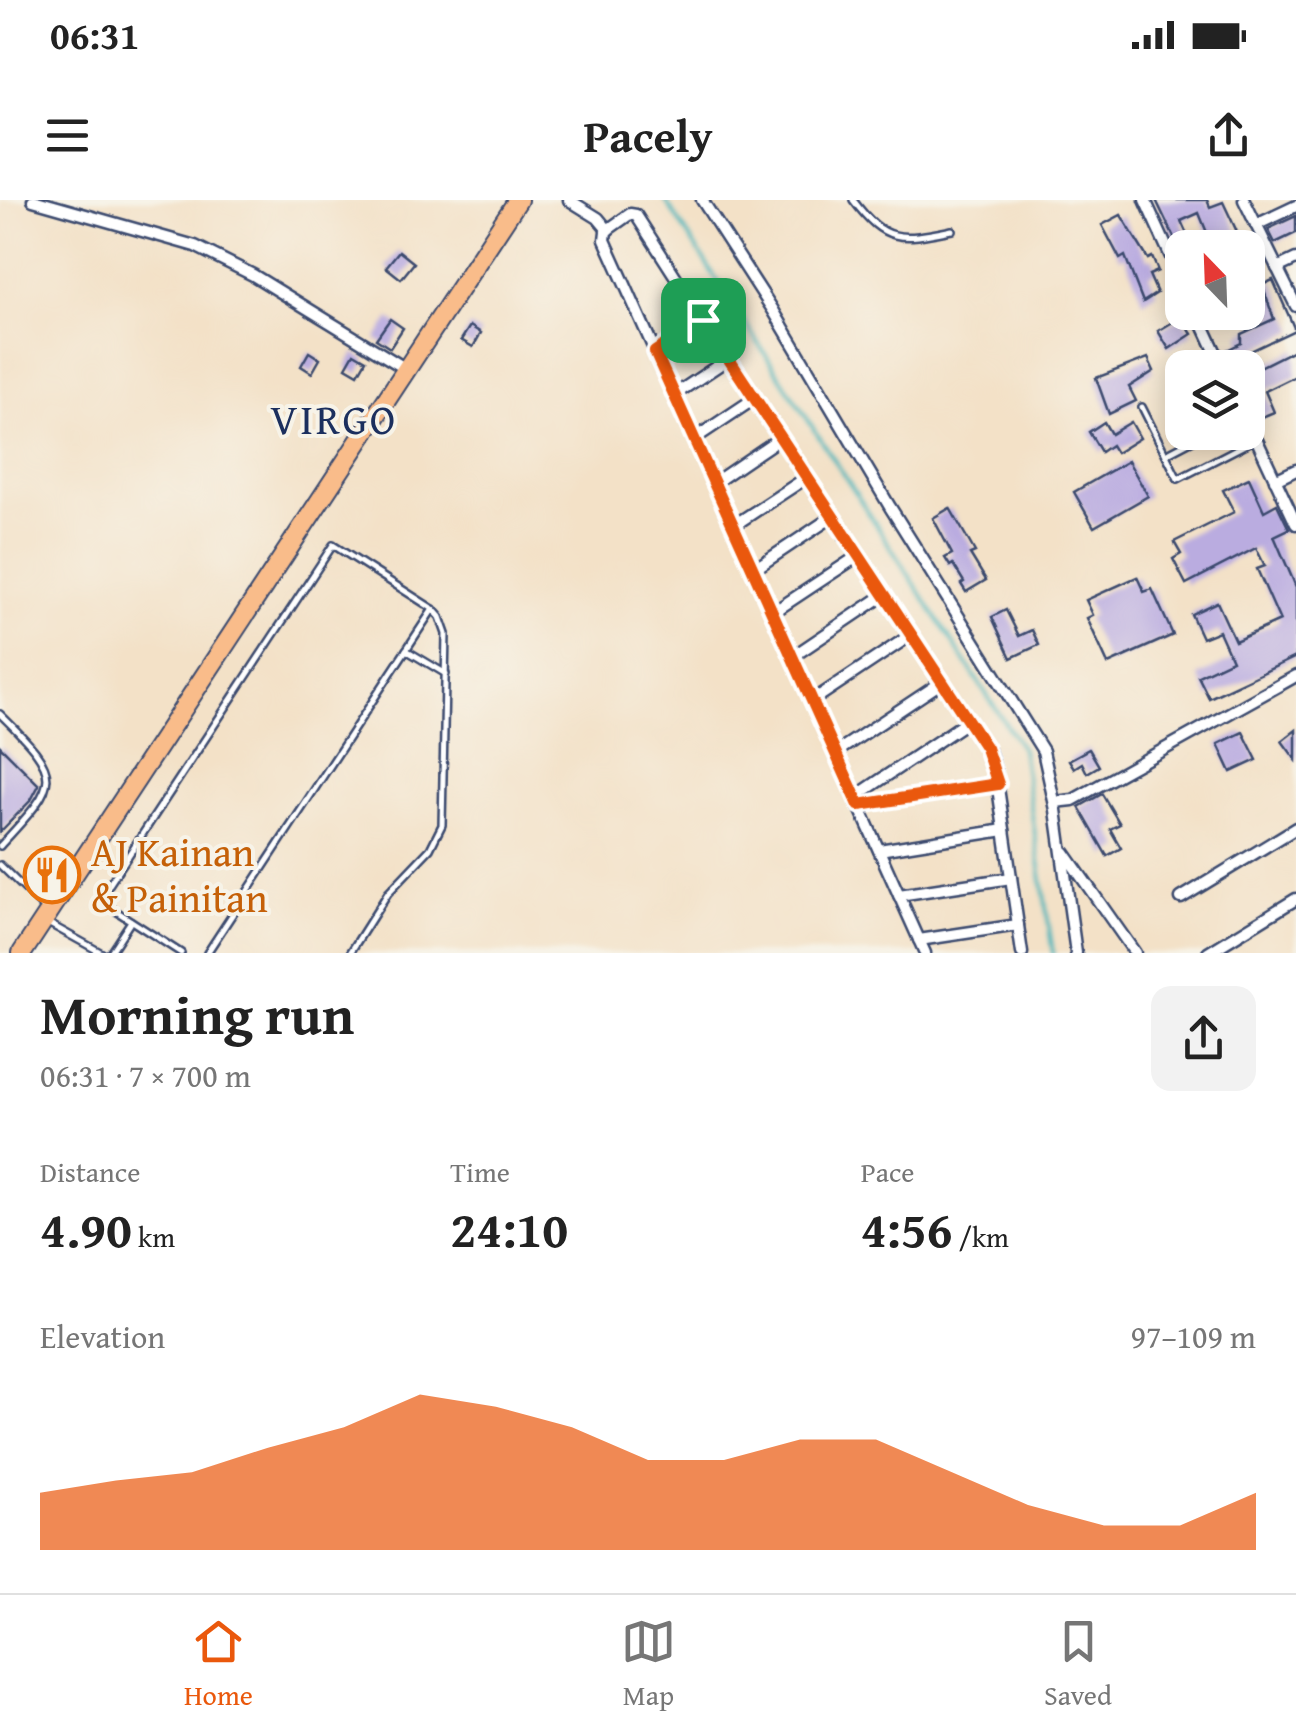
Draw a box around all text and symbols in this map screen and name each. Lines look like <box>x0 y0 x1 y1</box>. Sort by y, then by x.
text: 06:31 <box>50 7 140 63</box>
text: Pacely <box>583 103 713 168</box>
icon: menu <box>40 108 95 163</box>
icon: share <box>1201 108 1256 163</box>
north arrow <box>1165 230 1265 330</box>
map controls <box>1165 230 1265 450</box>
pin <box>661 278 746 363</box>
icon: arrive <box>676 293 731 348</box>
button: layers <box>1165 350 1265 450</box>
district label: VIRGO <box>270 388 398 449</box>
place label: AJ Kainan & Painitan <box>91 822 268 927</box>
restaurant icon: AJ Kainan & Painitan <box>22 845 82 905</box>
text: Morning run <box>40 974 354 1054</box>
button: share <box>1151 986 1256 1091</box>
text: 06:31 · 7 × 700 m <box>40 1052 251 1099</box>
text: Distance <box>40 1151 140 1192</box>
text: Time <box>450 1151 510 1192</box>
text: Pace <box>861 1151 915 1192</box>
text: 4.90 <box>40 1192 132 1265</box>
text: 24:10 <box>450 1192 568 1265</box>
text: 4:56 <box>861 1192 953 1265</box>
text: km <box>132 1216 175 1257</box>
text: /km <box>953 1216 1009 1257</box>
text: Elevation <box>40 1313 165 1360</box>
text: 97–109 m <box>1131 1313 1256 1360</box>
tab: Home <box>184 1614 253 1715</box>
tab: Map <box>621 1614 676 1715</box>
tab: Saved <box>1044 1614 1112 1715</box>

